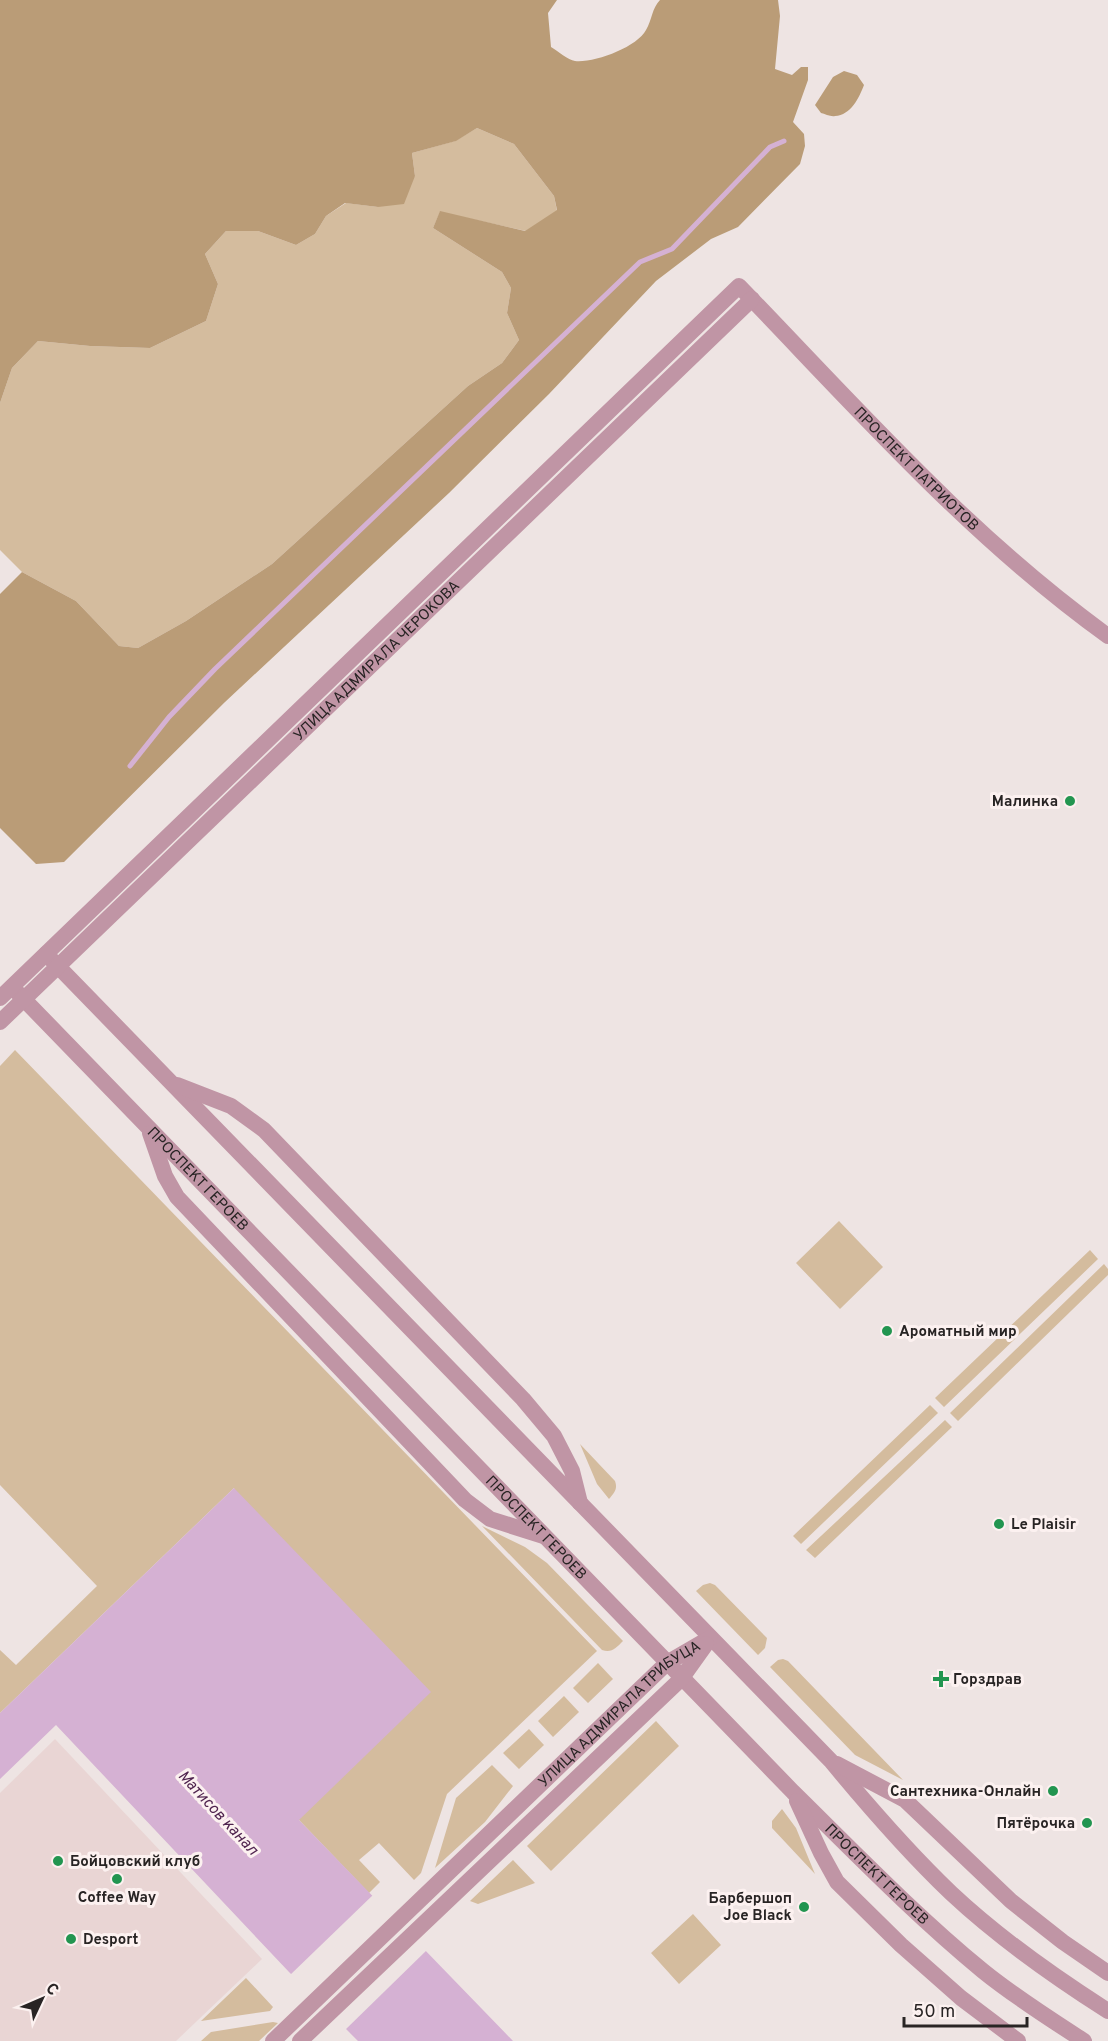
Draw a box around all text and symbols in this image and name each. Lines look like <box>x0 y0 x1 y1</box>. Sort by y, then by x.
street label: ПРОСПЕКТ ПАТРИОТОВ <box>849 404 982 536</box>
street label: УЛИЦА АДМИРАЛА ЧЕРОКОВА <box>290 577 464 746</box>
place label: Малинка <box>992 793 1058 812</box>
marker: Малинка <box>1063 794 1077 808</box>
street label: ПРОСПЕКТ ГЕРОЕВ <box>142 1124 252 1236</box>
place label: Ароматный мир <box>899 1323 1017 1342</box>
marker: Ароматный мир <box>880 1324 894 1338</box>
street label: ПРОСПЕКТ ГЕРОЕВ <box>481 1472 590 1585</box>
place label: Le Plaisir <box>1011 1516 1077 1535</box>
marker: Le Plaisir <box>992 1517 1006 1531</box>
street label: УЛИЦА АДМИРАЛА ТРИБУЦА <box>535 1637 705 1792</box>
place label: Горздрав <box>953 1671 1022 1690</box>
marker: Горздрав <box>934 1672 948 1686</box>
water label: Матисов канал <box>173 1767 263 1861</box>
place label: Сантехника-Онлайн <box>890 1783 1041 1802</box>
marker: Сантехника-Онлайн <box>1046 1784 1060 1798</box>
place label: Пятёрочка <box>997 1815 1075 1834</box>
marker: Пятёрочка <box>1080 1816 1094 1830</box>
street label: ПРОСПЕКТ ГЕРОЕВ <box>820 1820 932 1930</box>
place label: Бойцовский клуб <box>70 1853 200 1872</box>
marker: Бойцовский клуб <box>51 1854 65 1868</box>
marker: Coffee Way <box>110 1872 124 1886</box>
place label: Coffee Way <box>78 1889 157 1908</box>
place label: Барбершоп Joe Black <box>708 1890 792 1926</box>
marker: Барбершоп Joe Black <box>797 1900 811 1914</box>
place label: Desport <box>83 1931 138 1950</box>
marker: Desport <box>64 1932 78 1946</box>
north arrow <box>12 1969 72 2029</box>
text: С <box>41 1979 62 2001</box>
scale bar <box>904 1990 1027 2028</box>
text: 50 m <box>913 2001 955 2024</box>

